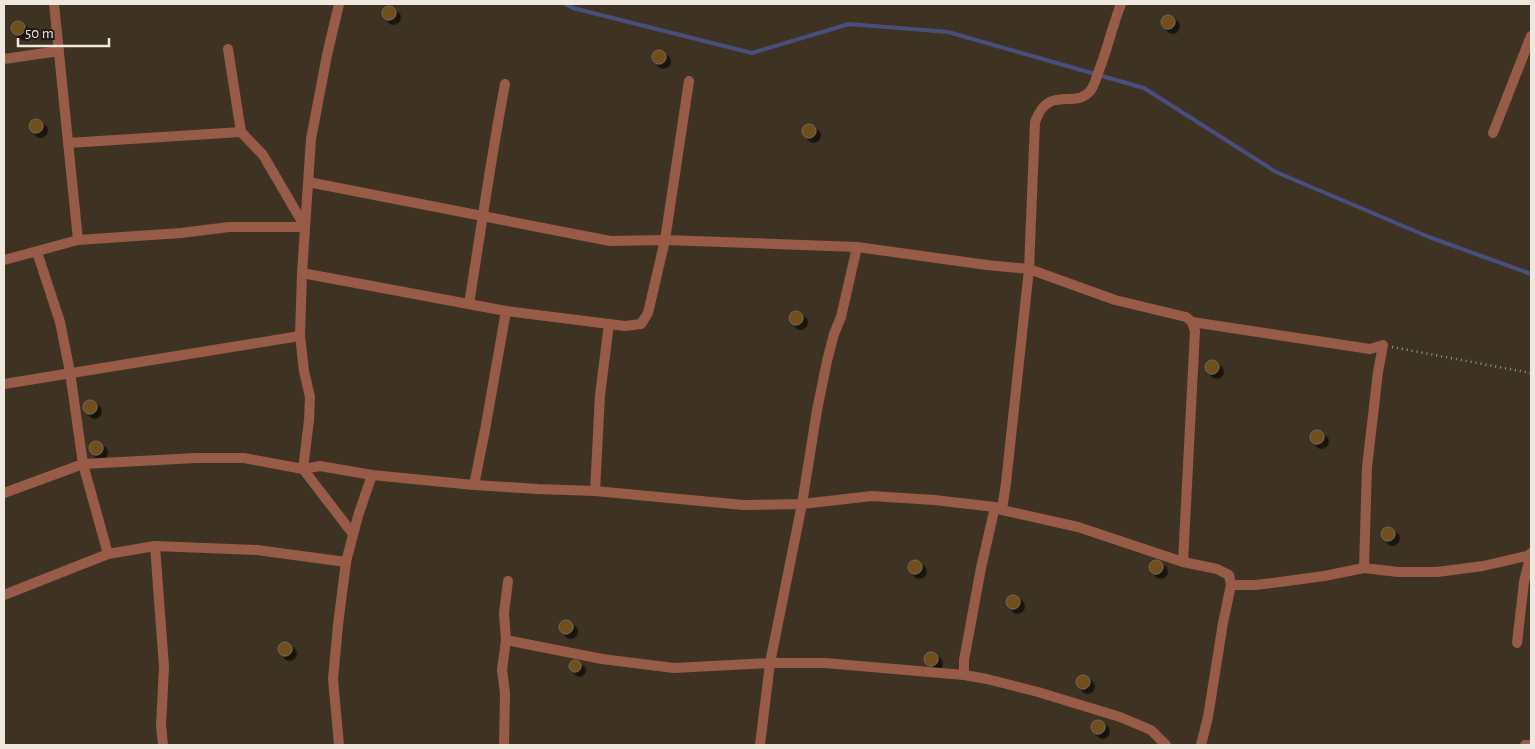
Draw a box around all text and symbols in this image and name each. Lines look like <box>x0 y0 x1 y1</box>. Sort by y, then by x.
scale bar <box>18 15 109 47</box>
text: 50 m <box>25 26 54 41</box>

